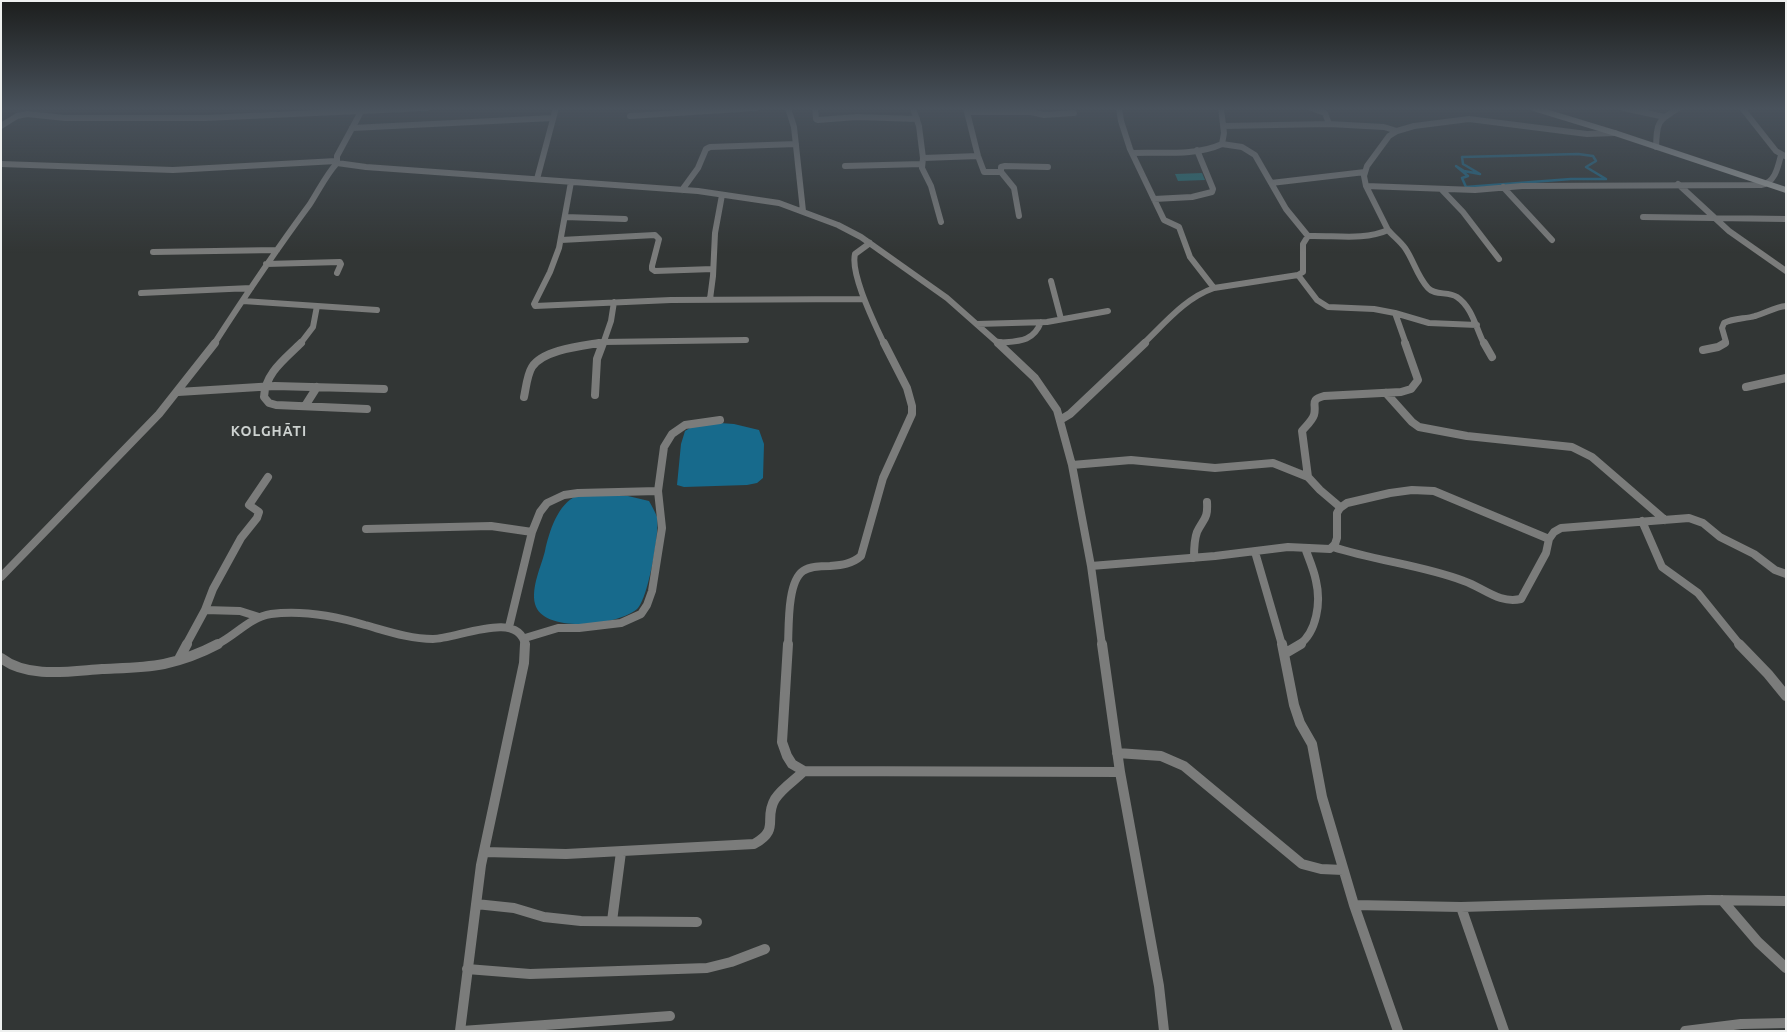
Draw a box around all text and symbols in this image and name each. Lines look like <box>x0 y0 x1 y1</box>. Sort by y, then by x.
district label: KOLGHĀTI <box>231 423 307 439</box>

